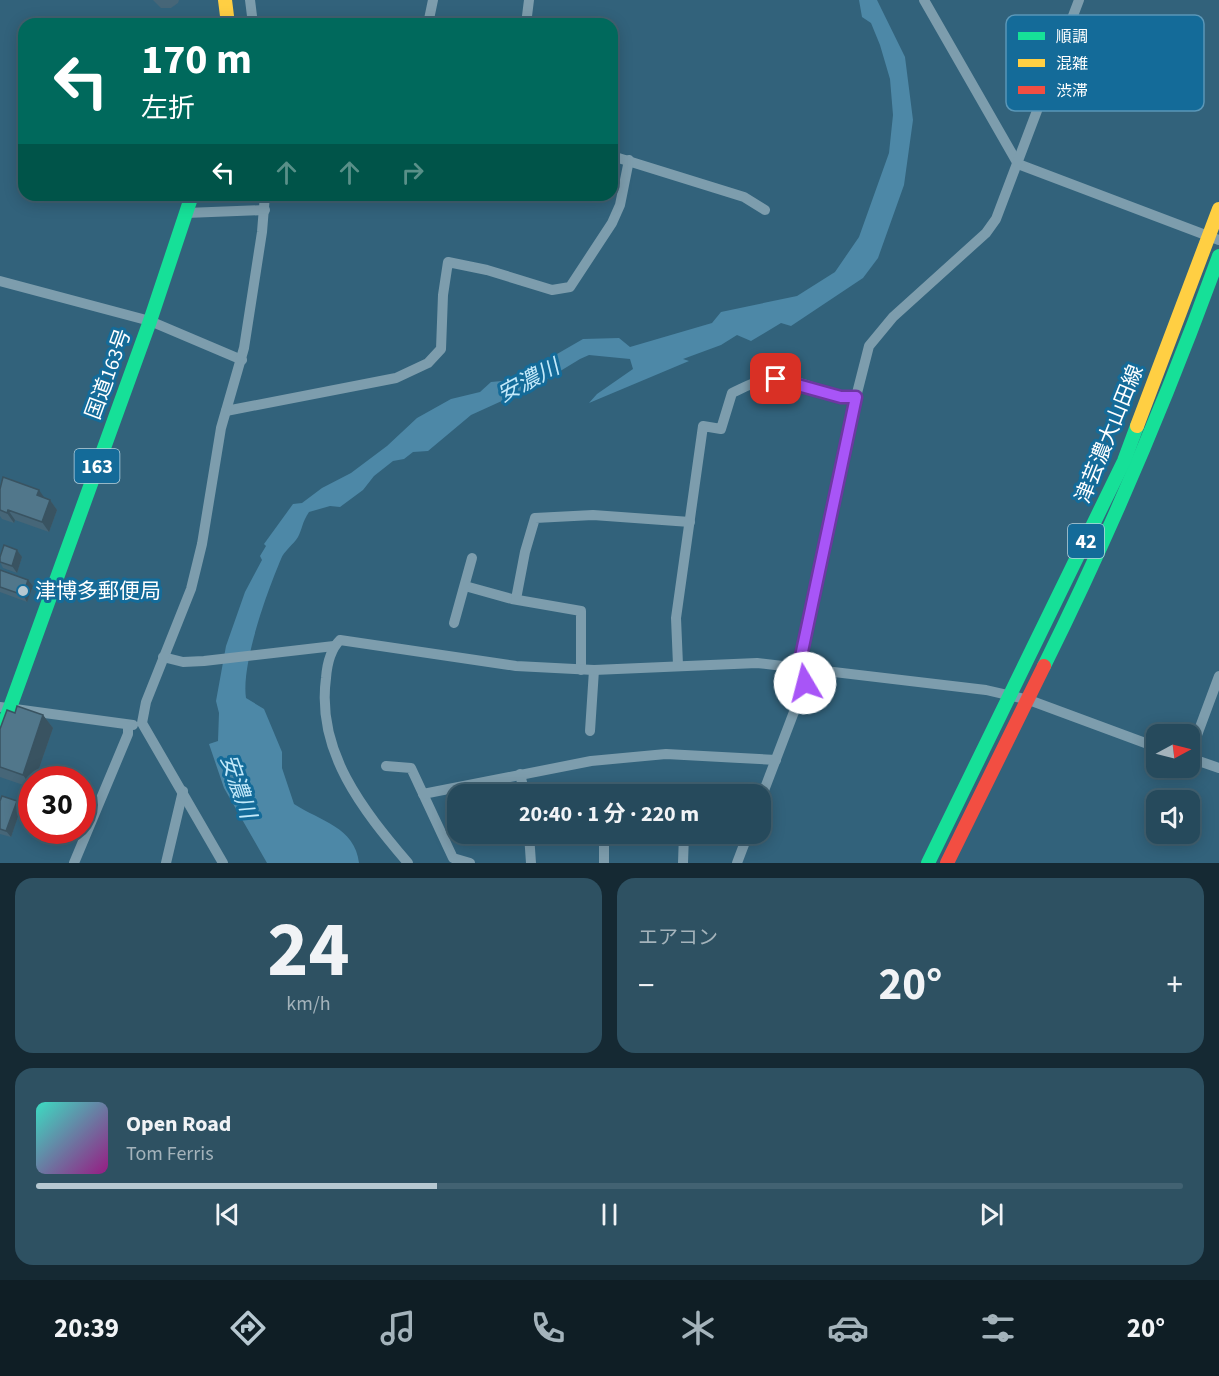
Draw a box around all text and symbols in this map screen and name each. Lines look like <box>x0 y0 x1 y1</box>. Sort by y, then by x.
legend <box>1006 15 1204 111</box>
text: 順調 <box>1056 26 1088 48</box>
text: 170 m <box>141 30 252 90</box>
icon: left <box>42 42 120 120</box>
text: 混雑 <box>1056 53 1088 75</box>
text: 渋滞 <box>1056 80 1088 102</box>
text: 左折 <box>141 89 195 128</box>
icon: left <box>207 156 240 189</box>
icon: ahead <box>270 156 303 189</box>
icon: ahead <box>333 156 366 189</box>
icon: right <box>396 156 429 189</box>
street label: 国道163号 <box>78 325 138 423</box>
water label: 安濃川 <box>492 350 567 411</box>
pin <box>750 353 801 404</box>
street label: 津芸濃大山田線 <box>1068 360 1150 508</box>
icon: arrive <box>759 362 792 395</box>
road number: 163 <box>74 449 120 483</box>
road number: 42 <box>1068 524 1104 558</box>
place label: 津博多郵便局 <box>35 576 161 606</box>
marker: 津博多郵便局 <box>16 584 30 598</box>
position arrow <box>773 651 837 715</box>
north arrow <box>1146 724 1200 778</box>
map controls <box>1146 724 1200 844</box>
water label: 安濃川 <box>212 750 265 825</box>
speed limit sign: 30 <box>18 766 96 844</box>
button: sound <box>1146 790 1200 844</box>
text: 20:40 · 1 分 · 220 m <box>519 798 699 830</box>
text: 24 <box>267 895 350 1006</box>
text: エアコン <box>638 924 718 952</box>
text: 20° <box>879 953 942 1017</box>
text: − <box>638 962 654 1009</box>
text: + <box>1167 962 1183 1009</box>
text: km/h <box>286 990 331 1018</box>
text: Open Road <box>126 1108 231 1140</box>
text: Tom Ferris <box>126 1140 214 1168</box>
icon: previous <box>211 1198 244 1231</box>
icon: pause <box>593 1198 626 1231</box>
icon: next <box>975 1198 1008 1231</box>
icon: directions <box>227 1307 269 1349</box>
icon: music <box>377 1307 419 1349</box>
icon: phone <box>527 1307 569 1349</box>
icon: climate <box>677 1307 719 1349</box>
icon: car <box>827 1307 869 1349</box>
icon: filters <box>977 1307 1019 1349</box>
text: 20:39 <box>54 1309 119 1348</box>
text: 20° <box>1127 1309 1165 1348</box>

